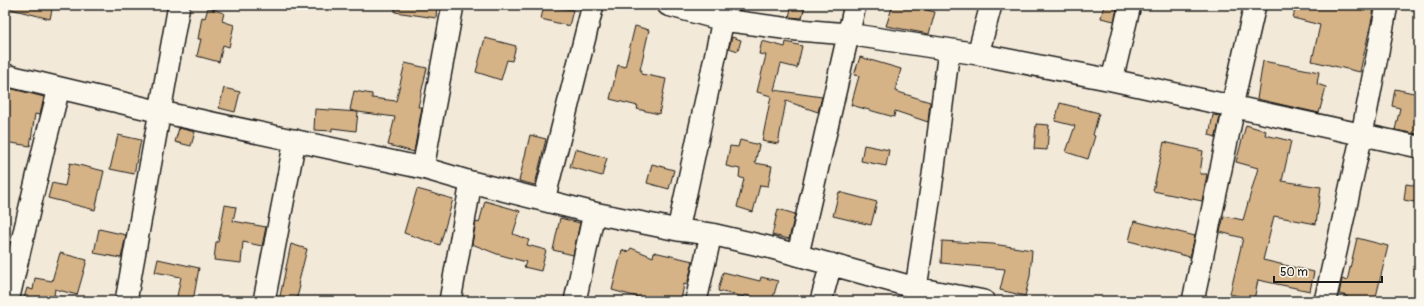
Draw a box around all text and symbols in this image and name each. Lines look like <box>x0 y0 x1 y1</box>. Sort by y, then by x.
scale bar <box>1274 258 1382 284</box>
text: 50 m <box>1280 265 1308 280</box>

